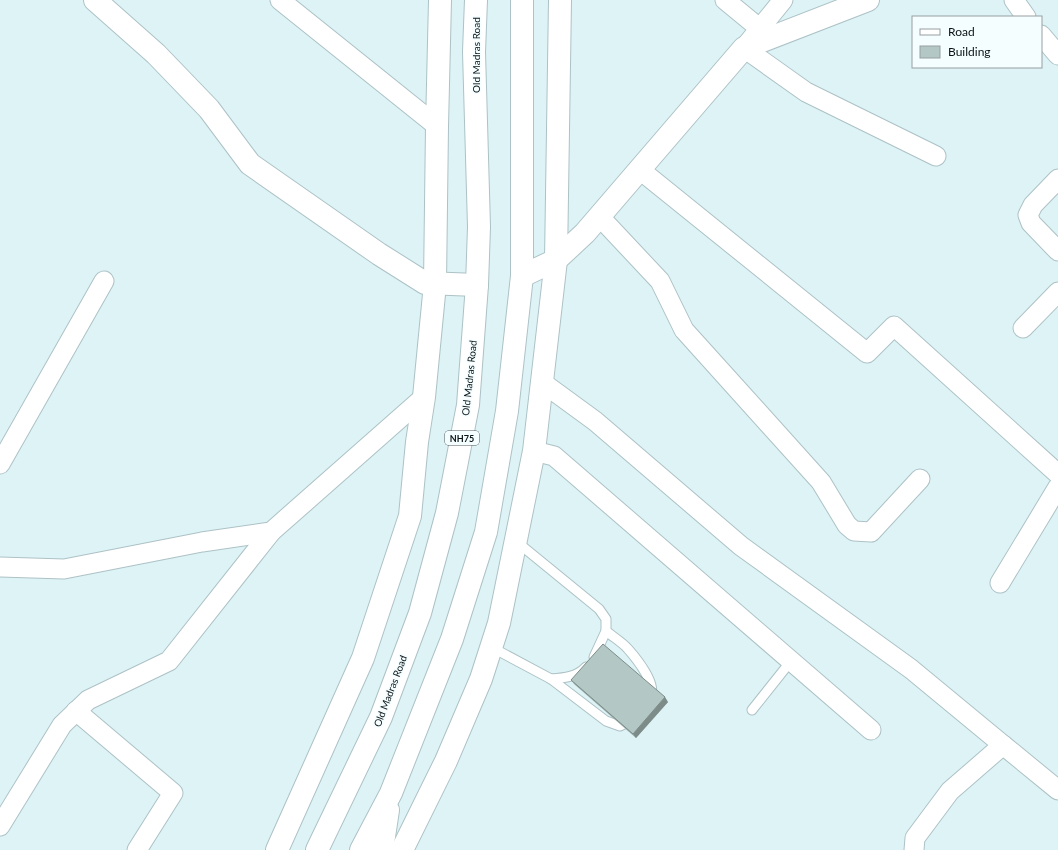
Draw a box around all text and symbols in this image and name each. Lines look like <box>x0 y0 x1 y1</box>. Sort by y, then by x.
legend <box>912 16 1042 68</box>
street label: Old Madras Road <box>470 17 482 93</box>
text: Road <box>948 24 975 39</box>
text: Building <box>948 44 991 59</box>
street label: Old Madras Road <box>459 340 479 416</box>
road number: NH75 <box>445 431 479 445</box>
street label: Old Madras Road <box>371 653 409 729</box>

